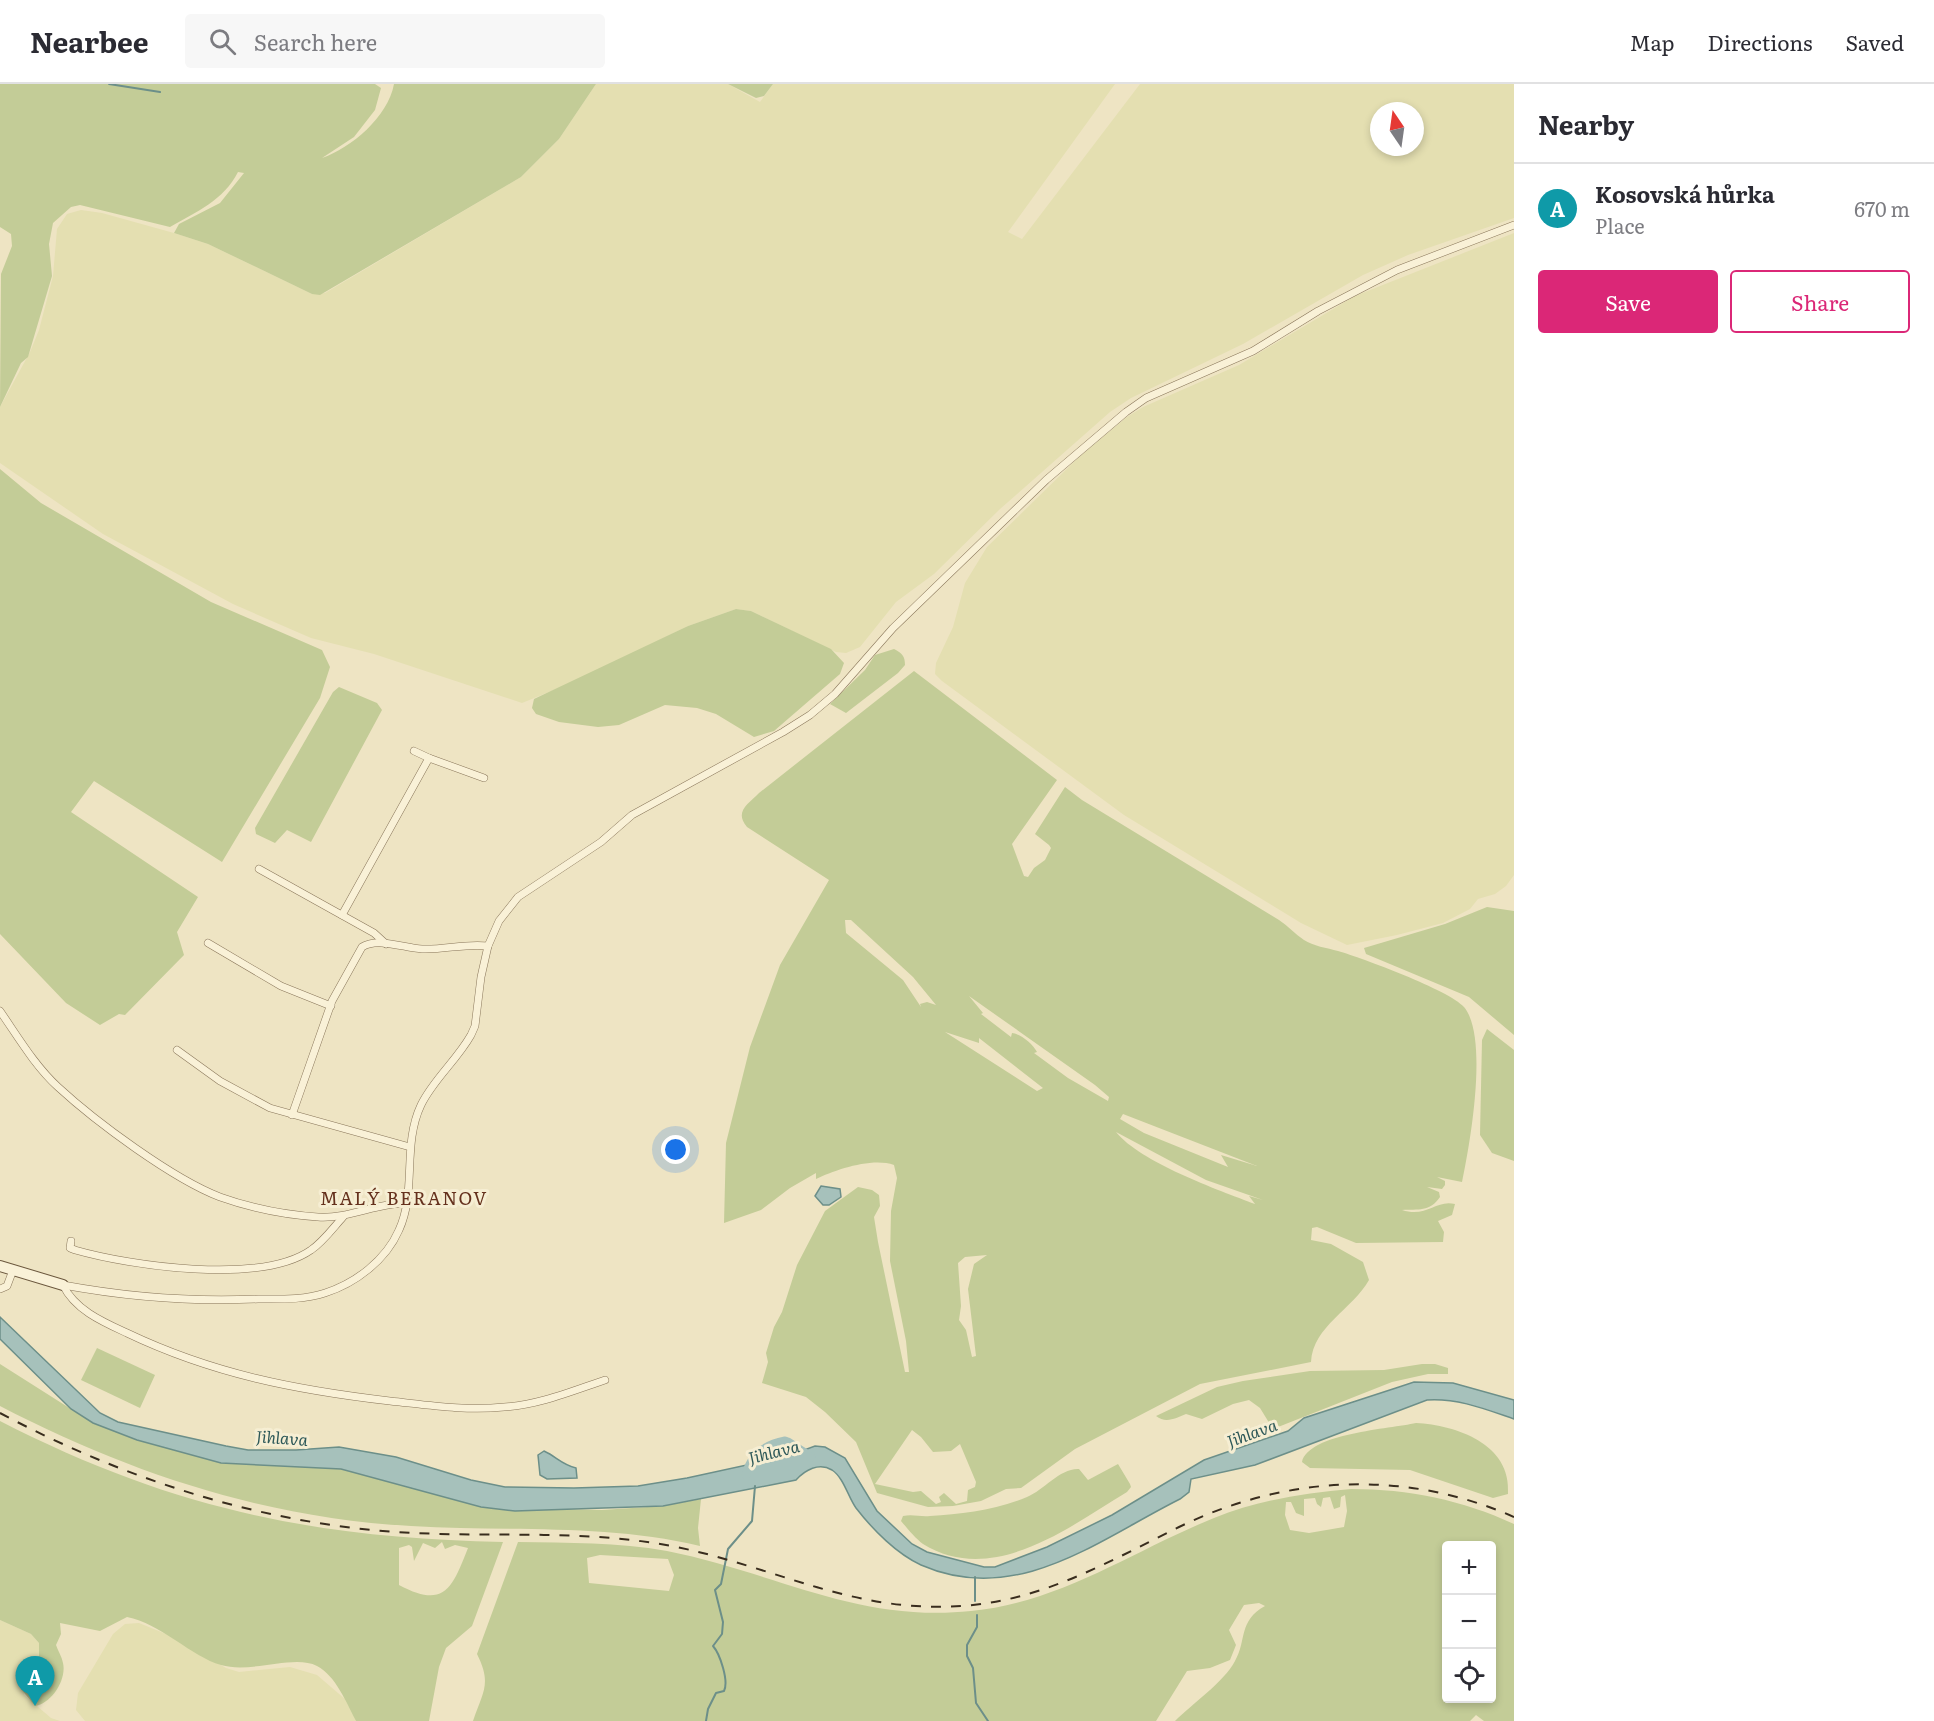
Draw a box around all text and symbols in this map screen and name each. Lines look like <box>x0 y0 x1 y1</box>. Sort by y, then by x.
search box <box>185 14 605 68</box>
text: Nearbee <box>30 20 149 62</box>
icon: search <box>206 25 239 58</box>
text: Search here <box>254 25 377 58</box>
text: Map <box>1630 26 1675 57</box>
text: Directions <box>1708 26 1813 57</box>
text: Saved <box>1846 26 1904 57</box>
north arrow <box>1370 102 1424 156</box>
text: Nearby <box>1538 104 1634 143</box>
text: Kosovská hůrka <box>1595 177 1775 210</box>
text: A <box>1550 193 1565 223</box>
text: 670 m <box>1854 193 1910 223</box>
text: Place <box>1595 210 1645 240</box>
button: Save <box>1538 270 1718 333</box>
button: Share <box>1730 270 1910 333</box>
your location <box>661 1135 690 1164</box>
district label: MALÝ BERANOV <box>320 1184 488 1211</box>
water label: Jihlava <box>1223 1412 1281 1452</box>
water label: Jihlava <box>255 1423 310 1451</box>
water label: Jihlava <box>746 1433 803 1469</box>
map controls <box>1442 1541 1496 1703</box>
button: + <box>1442 1541 1496 1595</box>
button: − <box>1442 1595 1496 1649</box>
button: locate <box>1442 1649 1496 1703</box>
pin: A <box>15 1656 54 1706</box>

